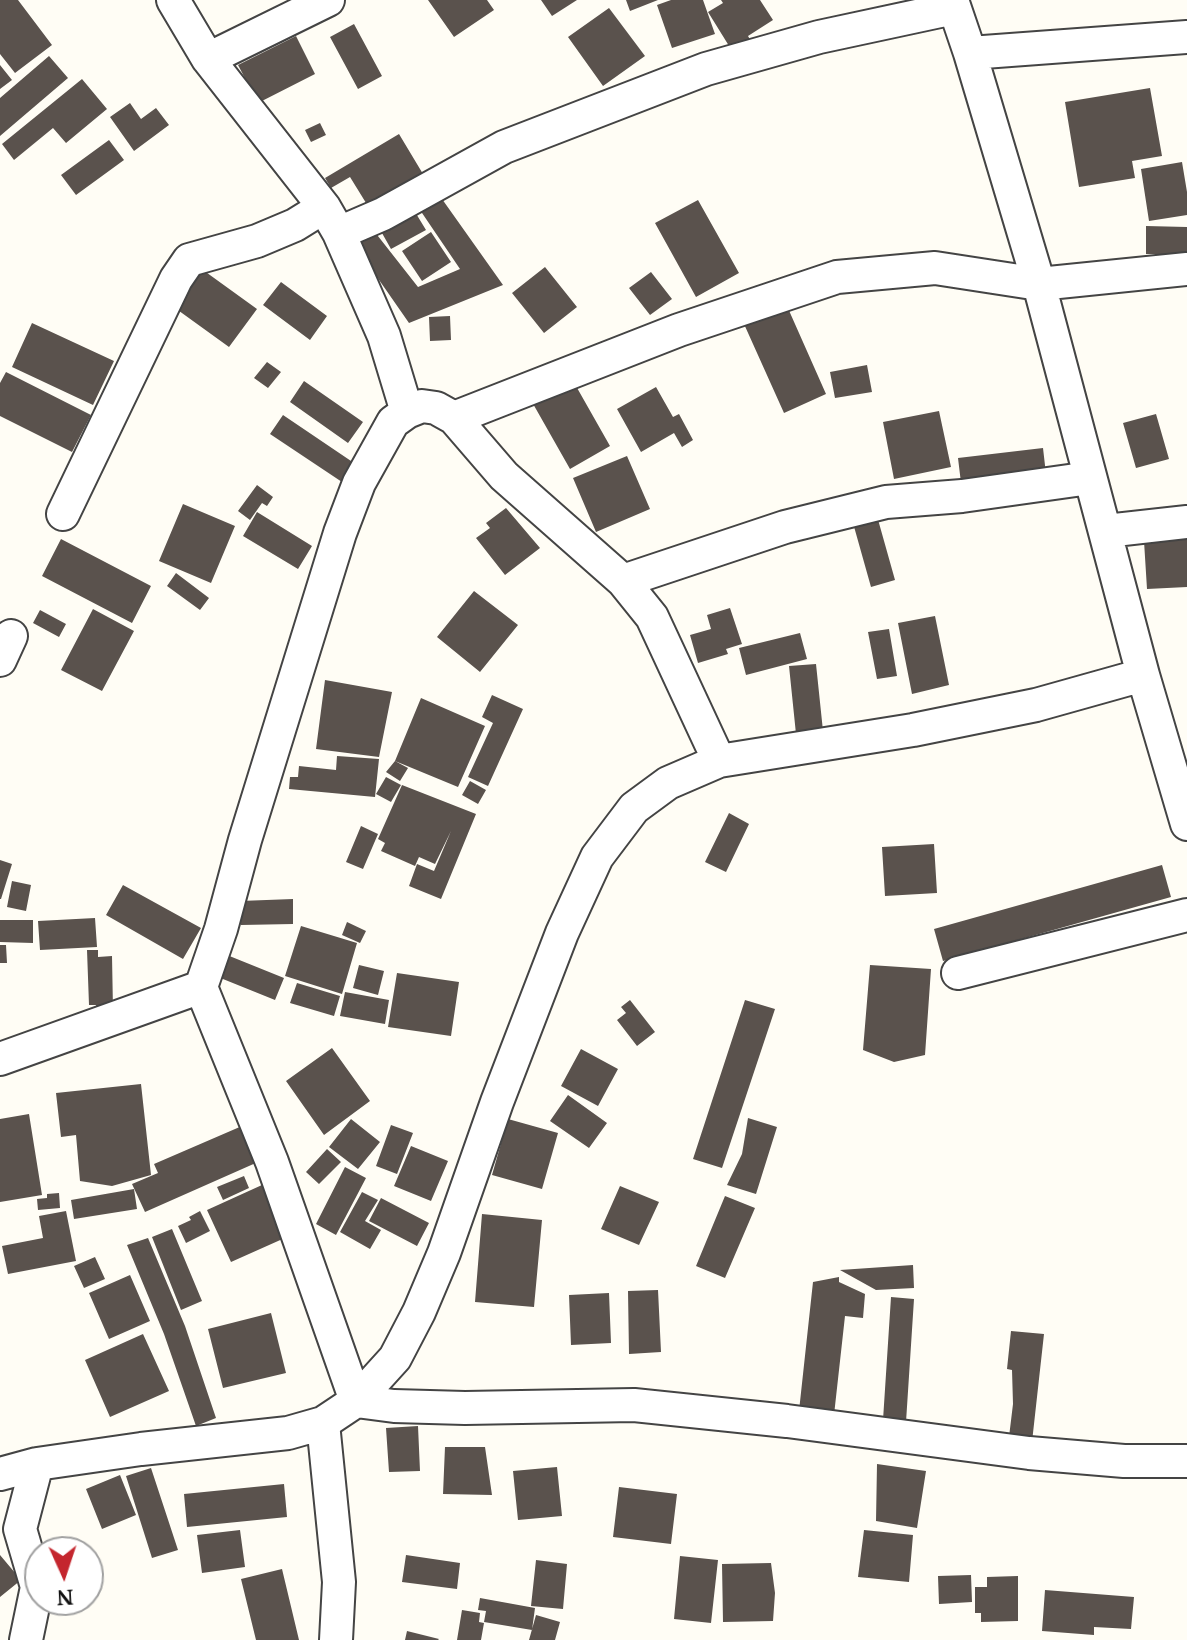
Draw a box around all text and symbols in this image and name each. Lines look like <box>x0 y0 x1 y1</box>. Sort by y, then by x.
north arrow <box>24 1536 104 1616</box>
text: N <box>56 1584 74 1613</box>

